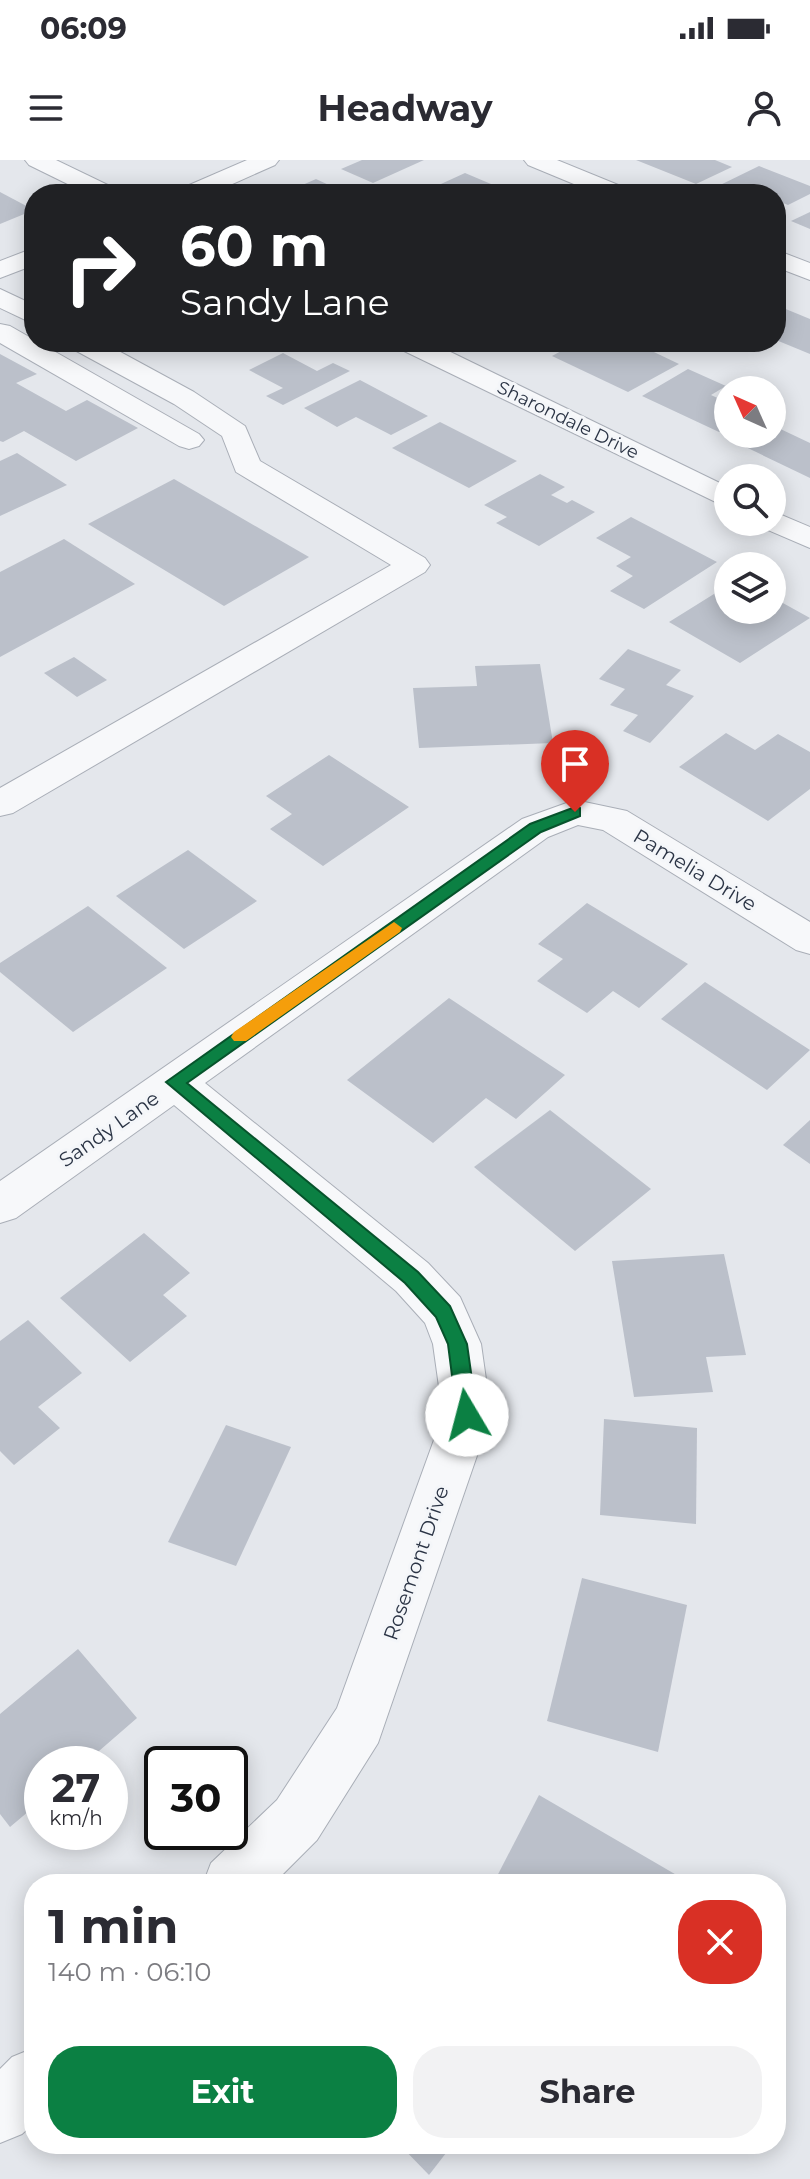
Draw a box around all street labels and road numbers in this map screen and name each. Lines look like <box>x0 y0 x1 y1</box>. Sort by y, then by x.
street label: Sharondale Drive <box>494 376 642 464</box>
street label: Pamelia Drive <box>629 824 761 916</box>
street label: Sandy Lane <box>54 1086 164 1172</box>
street label: Rosemont Drive <box>378 1483 454 1643</box>

